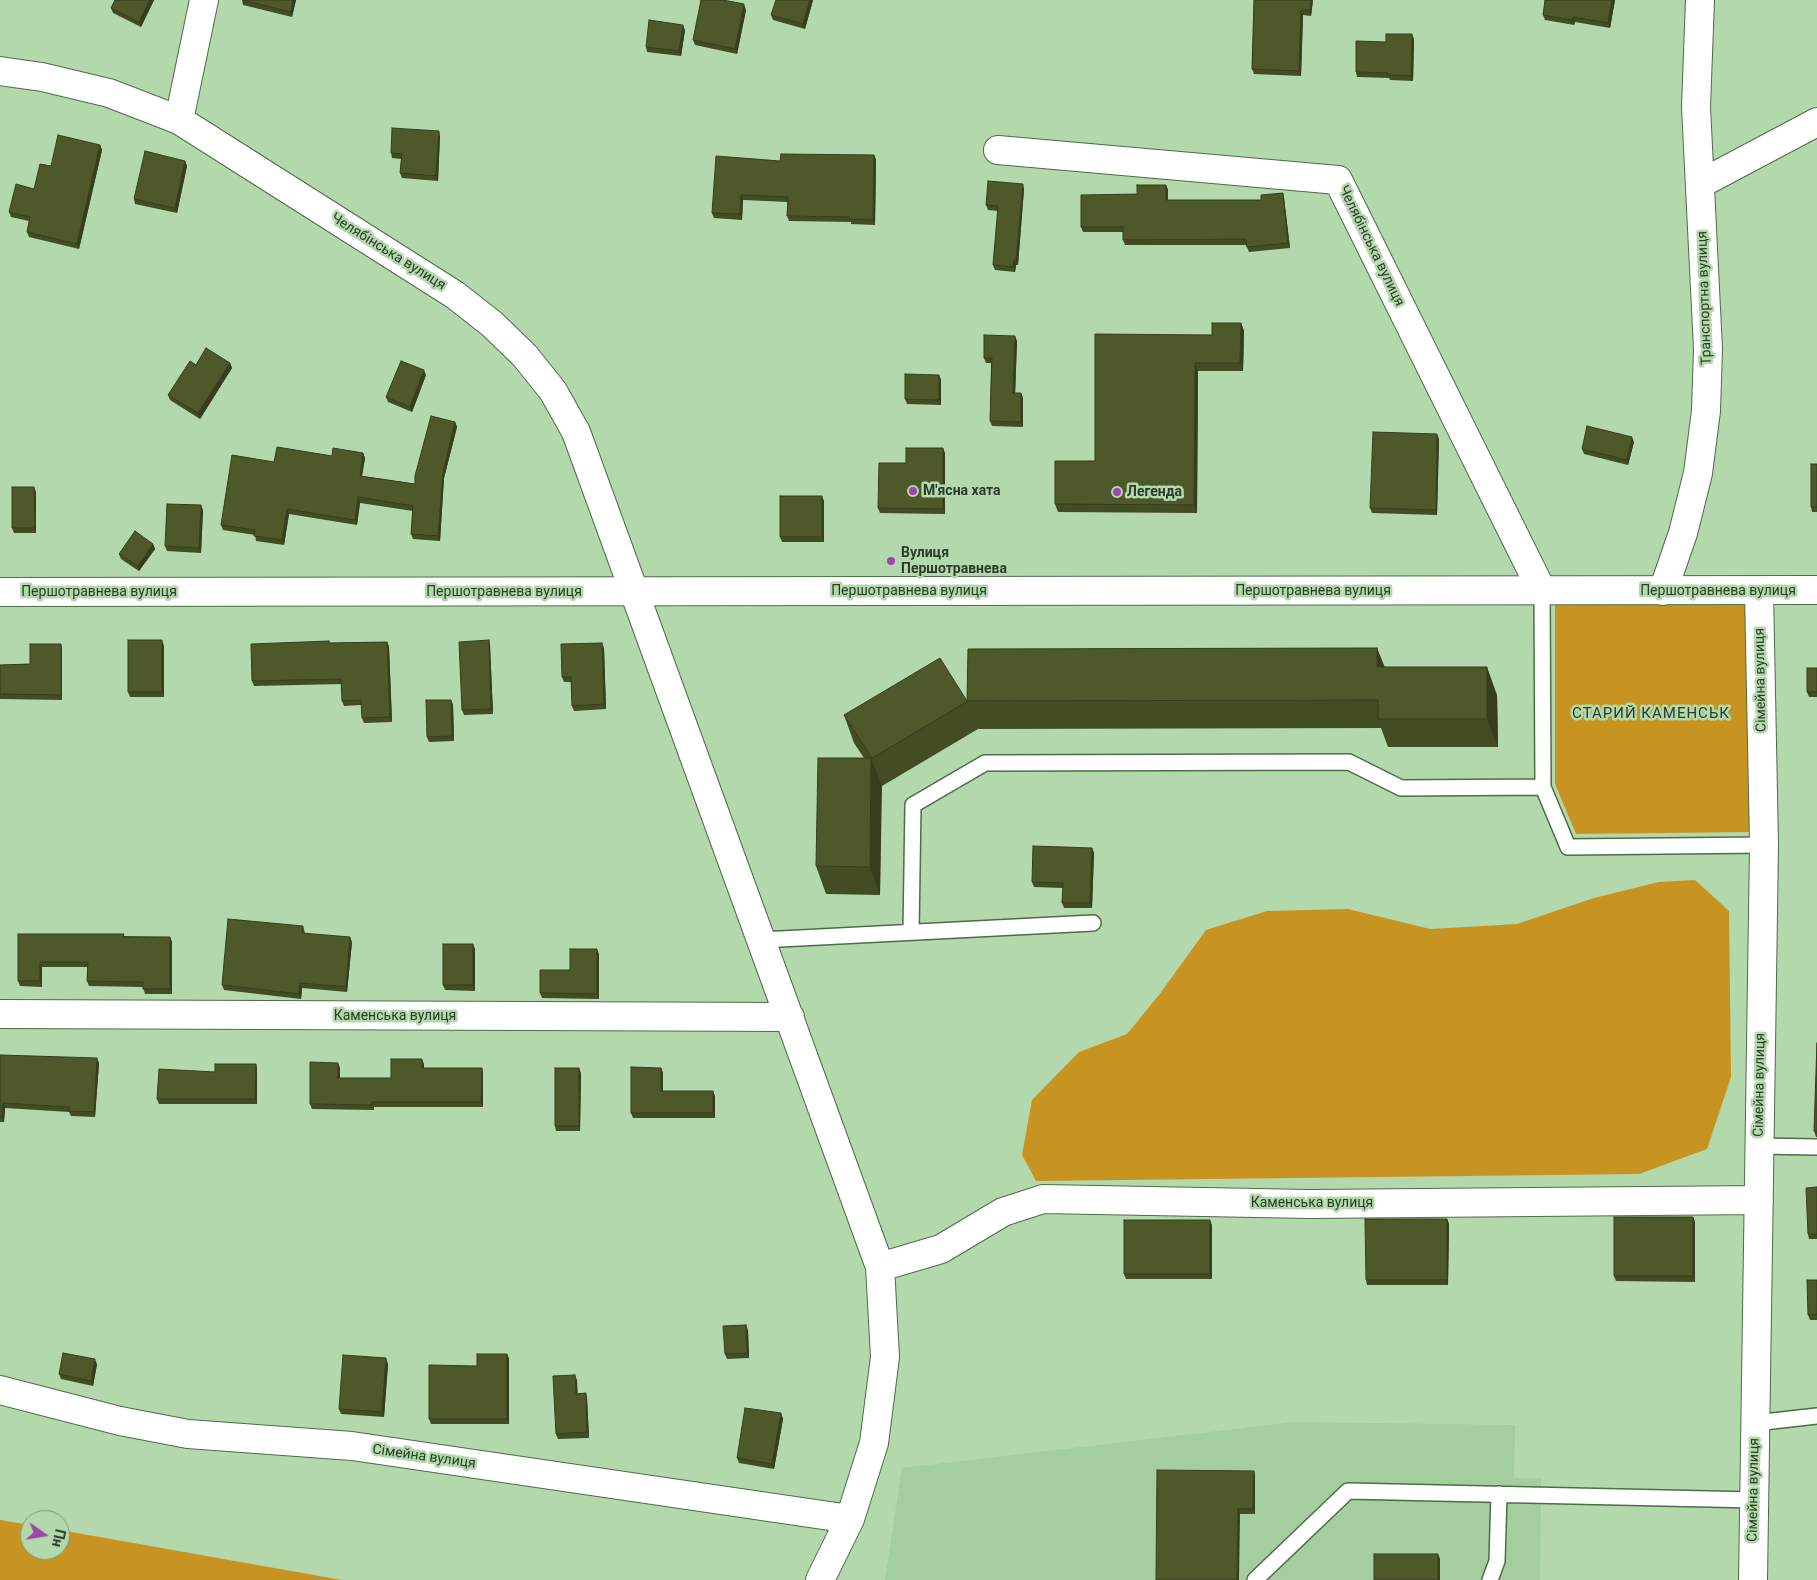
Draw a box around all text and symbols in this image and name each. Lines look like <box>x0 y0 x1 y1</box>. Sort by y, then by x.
street label: Челябінська вулиця <box>1334 183 1408 309</box>
street label: Челябінська вулиця <box>328 210 448 294</box>
street label: Транспортна вулиця <box>1694 231 1716 365</box>
place label: М'ясна хата <box>923 483 1001 499</box>
place label: Легенда <box>1127 484 1182 500</box>
marker: М'ясна хата <box>907 485 919 497</box>
marker: Легенда <box>1111 486 1123 498</box>
place label: Вулиця Першотравнева <box>901 545 1007 578</box>
marker: Вулиця Першотравнева <box>885 555 897 567</box>
street label: Першотравнева вулиця <box>831 583 987 599</box>
street label: Першотравнева вулиця <box>1235 583 1391 599</box>
street label: Першотравнева вулиця <box>1640 583 1796 599</box>
street label: Першотравнева вулиця <box>21 584 177 600</box>
street label: Першотравнева вулиця <box>426 584 582 600</box>
street label: Сімейна вулиця <box>1752 628 1770 732</box>
district label: СТАРИЙ КАМЕНСЬК <box>1570 705 1732 723</box>
street label: Каменська вулиця <box>334 1008 456 1024</box>
street label: Сімейна вулиця <box>1751 1033 1769 1137</box>
street label: Каменська вулиця <box>1251 1195 1373 1211</box>
street label: Сімейна вулиця <box>1745 1438 1763 1542</box>
street label: Сімейна вулиця <box>371 1441 477 1473</box>
north arrow <box>20 1510 70 1560</box>
text: Пн <box>49 1528 68 1549</box>

